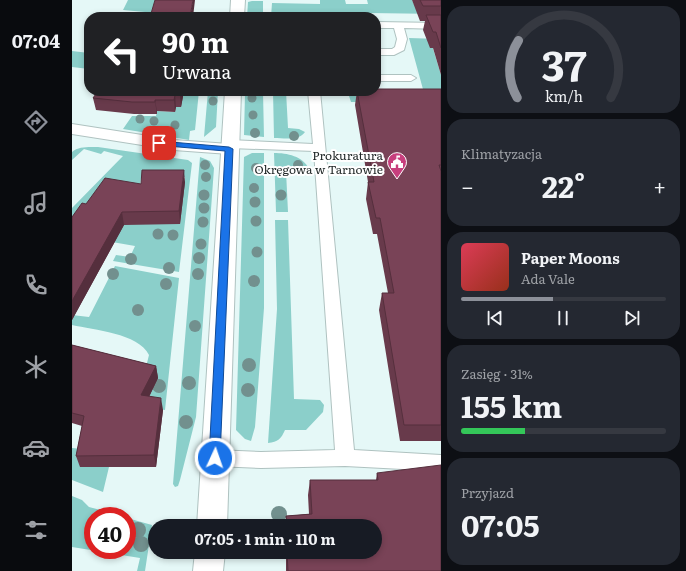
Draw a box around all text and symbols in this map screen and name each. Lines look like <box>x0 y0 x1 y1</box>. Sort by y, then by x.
text: 90 m <box>162 20 229 62</box>
text: 07:04 <box>12 27 60 54</box>
icon: left <box>96 28 148 80</box>
text: 37 <box>541 31 586 93</box>
text: Urwana <box>162 58 231 85</box>
text: km/h <box>544 84 583 105</box>
icon: directions <box>22 108 50 136</box>
pin <box>142 126 176 160</box>
icon: arrive <box>148 132 170 154</box>
text: Klimatyzacja <box>461 144 542 163</box>
place label: Prokuratura Okręgowa w Tarnowie <box>254 146 384 178</box>
public building icon: Prokuratura Okręgowa w Tarnowie <box>386 151 408 179</box>
text: 22° <box>542 163 585 207</box>
text: − <box>461 169 474 202</box>
text: + <box>653 169 666 202</box>
icon: music <box>22 189 50 217</box>
text: Paper Moons <box>521 246 620 269</box>
text: Ada Vale <box>521 269 575 288</box>
icon: phone <box>22 271 50 299</box>
icon: previous <box>484 307 506 329</box>
icon: pause <box>552 307 574 329</box>
icon: next <box>621 307 643 329</box>
icon: climate <box>22 353 50 381</box>
text: Zasięg · 31% <box>461 364 533 383</box>
text: 155 km <box>461 383 562 427</box>
icon: car <box>22 434 50 462</box>
position arrow <box>194 437 236 479</box>
text: Przyjazd <box>461 483 514 502</box>
text: 07:05 <box>461 502 540 546</box>
speed limit sign: 40 <box>84 507 136 559</box>
icon: filters <box>22 516 50 544</box>
text: 07:05 · 1 min · 110 m <box>195 527 335 550</box>

